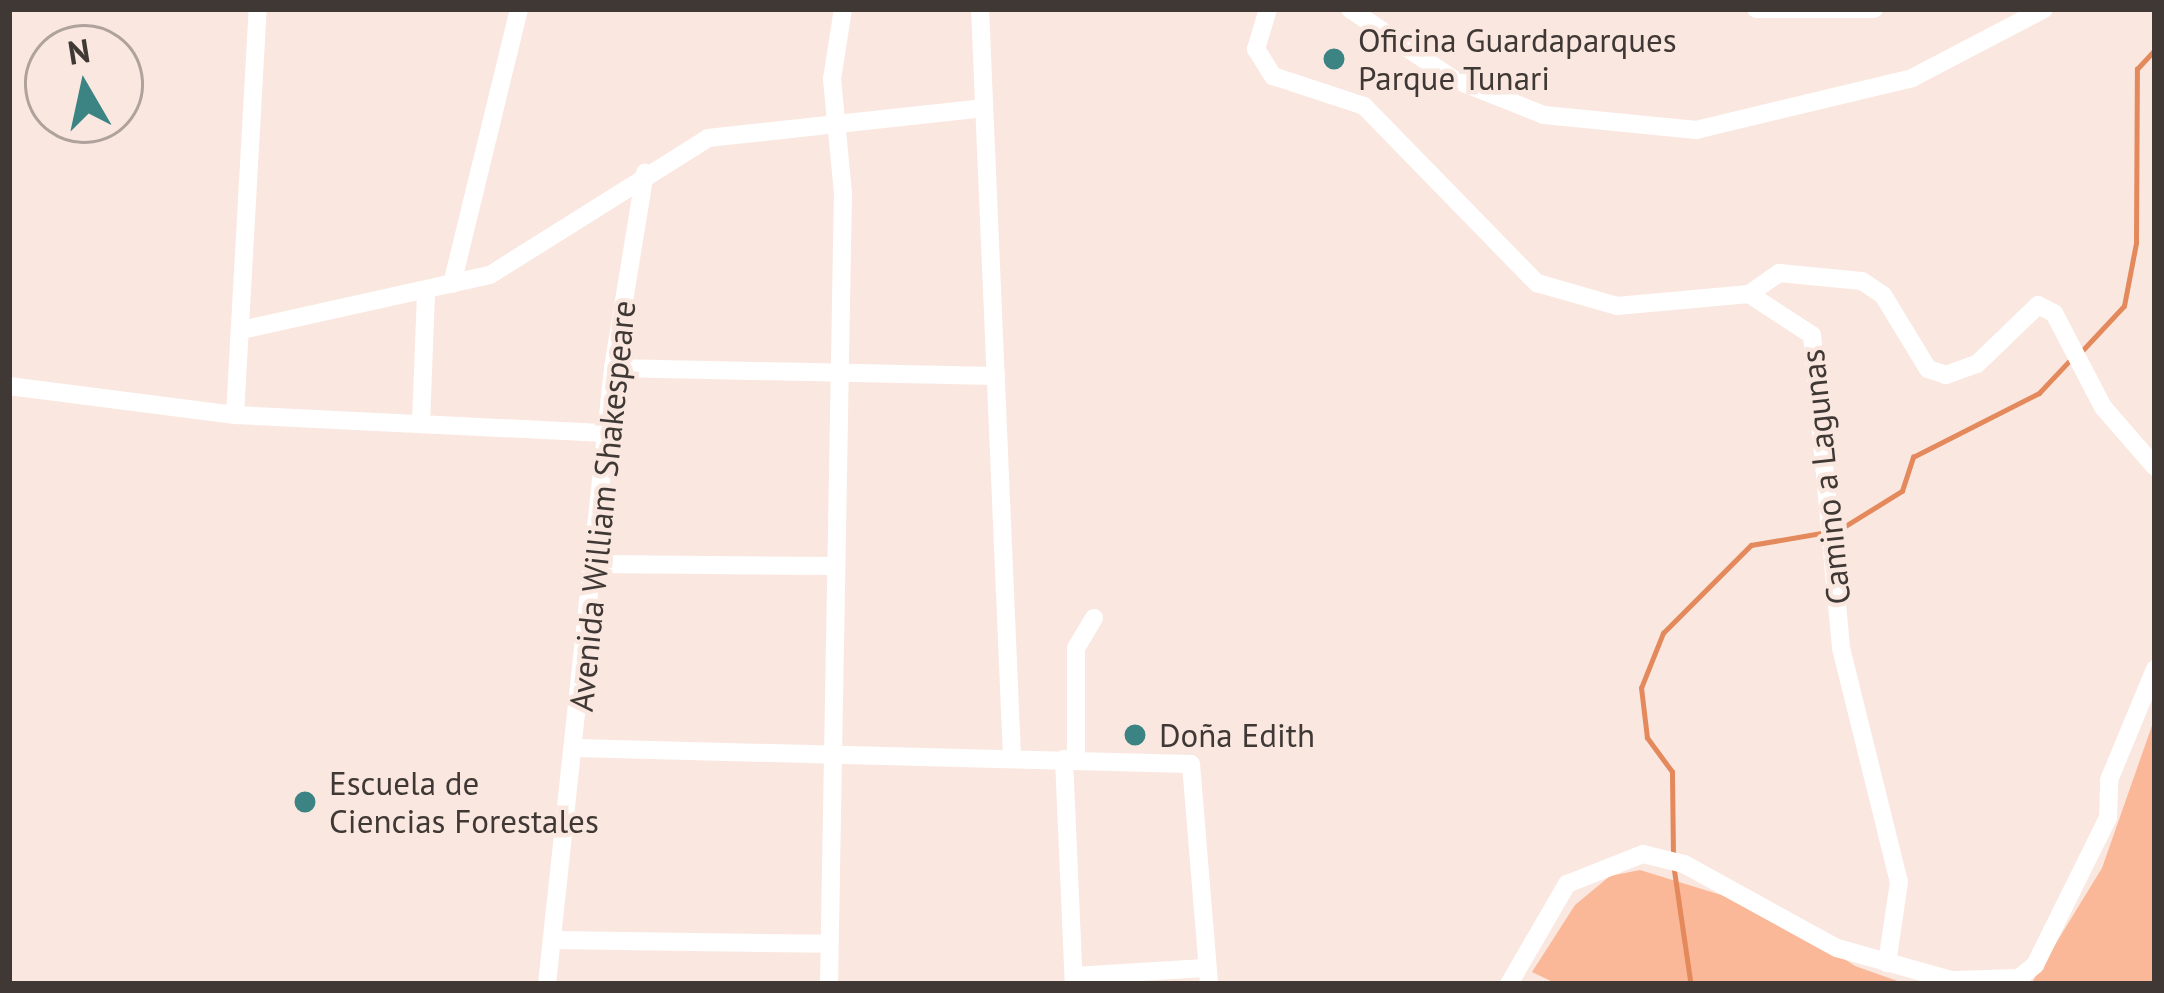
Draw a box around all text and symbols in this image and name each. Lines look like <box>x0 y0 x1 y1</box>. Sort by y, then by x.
place label: Oficina Guardaparques Parque Tunari <box>1358 20 1677 98</box>
north arrow <box>24 24 144 144</box>
text: N <box>65 28 93 74</box>
marker: Oficina Guardaparques Parque Tunari <box>1321 46 1347 72</box>
street label: Avenida William Shakespeare <box>561 298 643 714</box>
street label: Camino a Lagunas <box>1792 347 1858 607</box>
place label: Doña Edith <box>1159 715 1315 755</box>
marker: Doña Edith <box>1122 722 1148 748</box>
place label: Escuela de Ciencias Forestales <box>329 763 599 841</box>
marker: Escuela de Ciencias Forestales <box>292 789 318 815</box>

